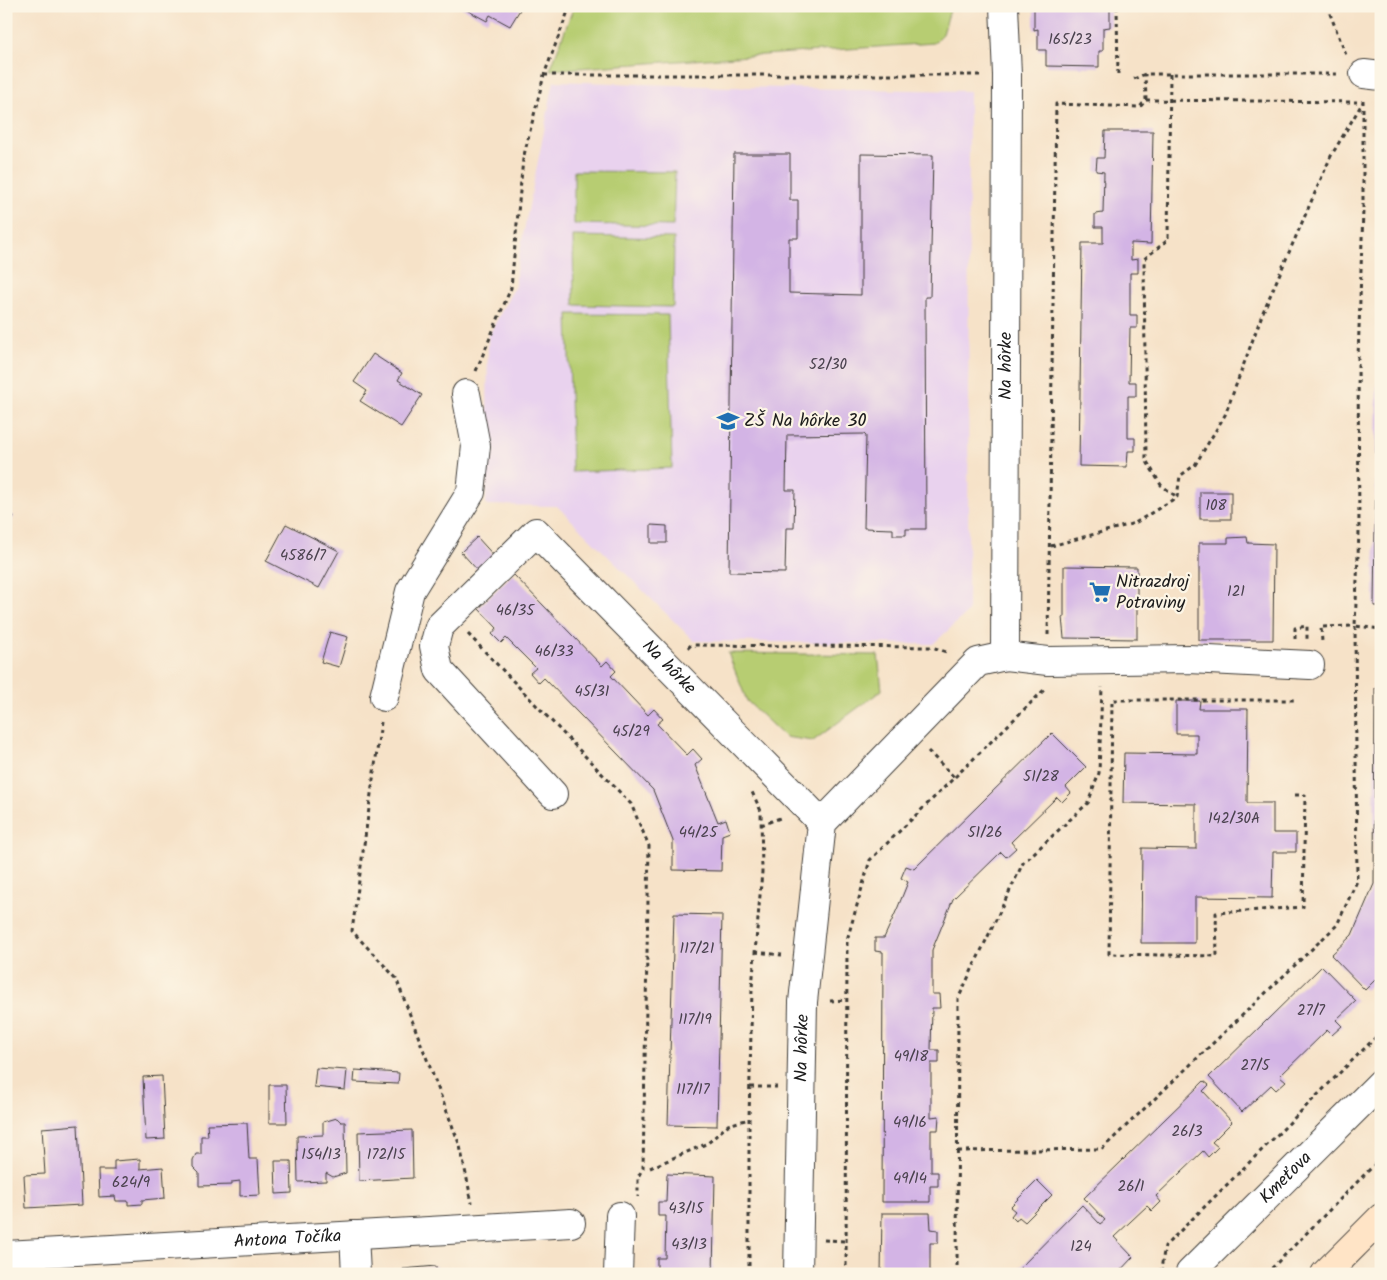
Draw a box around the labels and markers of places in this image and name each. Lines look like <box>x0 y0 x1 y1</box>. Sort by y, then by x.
place label: ZŠ Na hôrke 30 <box>744 407 866 436</box>
school or university icon: ZŠ Na hôrke 30 <box>715 408 741 434</box>
place label: Nitrazdroj Potraviny <box>1116 568 1191 618</box>
supermarket icon: Nitrazdroj Potraviny <box>1087 579 1113 605</box>

